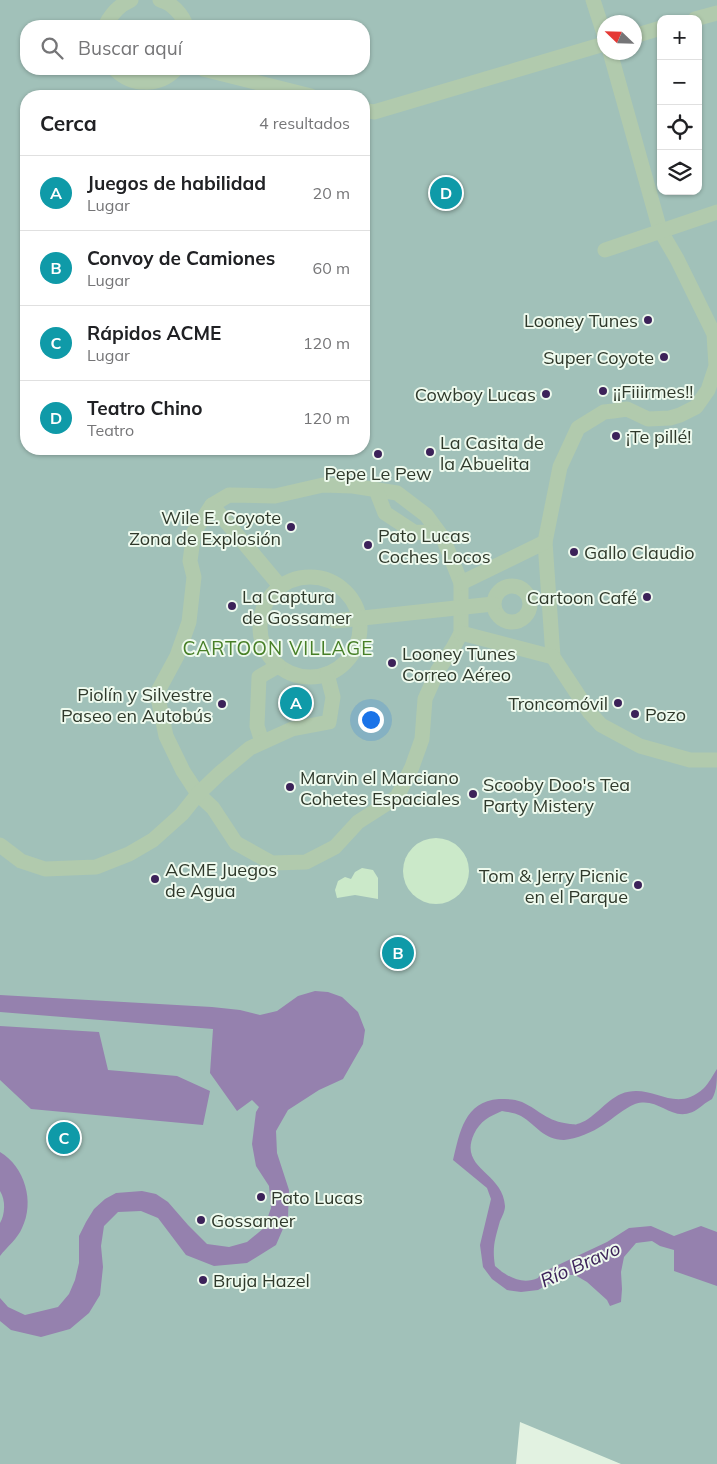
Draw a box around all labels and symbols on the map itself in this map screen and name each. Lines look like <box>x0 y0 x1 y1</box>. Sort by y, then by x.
north arrow <box>597 15 642 60</box>
pin: D <box>430 174 462 212</box>
place label: Looney Tunes <box>524 309 638 332</box>
marker: Looney Tunes <box>642 314 654 326</box>
place label: Super Coyote <box>543 346 654 369</box>
marker: Super Coyote <box>658 351 670 363</box>
place label: ¡¡Fiiirmes!! <box>613 380 693 403</box>
place label: Cowboy Lucas <box>415 383 536 406</box>
marker: ¡¡Fiiirmes!! <box>597 385 609 397</box>
marker: Cowboy Lucas <box>540 388 552 400</box>
place label: ¡Te pillé! <box>626 425 691 448</box>
marker: ¡Te pillé! <box>610 430 622 442</box>
place label: La Casita de la Abuelita <box>440 431 544 475</box>
marker: La Casita de la Abuelita <box>424 446 436 458</box>
marker: Pepe Le Pew <box>372 448 384 460</box>
place label: Pepe Le Pew <box>324 462 432 485</box>
place label: Wile E. Coyote Zona de Explosión <box>129 506 281 550</box>
marker: Wile E. Coyote Zona de Explosión <box>285 521 297 533</box>
place label: Pato Lucas Coches Locos <box>378 524 491 568</box>
marker: Pato Lucas Coches Locos <box>362 539 374 551</box>
place label: Gallo Claudio <box>584 541 695 564</box>
marker: Gallo Claudio <box>568 546 580 558</box>
place label: La Captura de Gossamer <box>242 585 352 629</box>
place label: Cartoon Café <box>527 586 637 609</box>
marker: Cartoon Café <box>641 591 653 603</box>
marker: La Captura de Gossamer <box>226 600 238 612</box>
district label: CARTOON VILLAGE <box>183 636 373 660</box>
place label: Looney Tunes Correo Aéreo <box>402 642 516 686</box>
marker: Looney Tunes Correo Aéreo <box>386 657 398 669</box>
place label: Piolín y Silvestre Paseo en Autobús <box>61 683 212 727</box>
pin: A <box>280 684 312 722</box>
place label: Troncomóvil <box>508 692 608 715</box>
marker: Troncomóvil <box>612 697 624 709</box>
marker: Piolín y Silvestre Paseo en Autobús <box>216 698 228 710</box>
place label: Pozo <box>645 703 686 726</box>
your location <box>358 707 384 733</box>
marker: Pozo <box>629 708 641 720</box>
place label: Marvin el Marciano Cohetes Espaciales <box>300 766 460 810</box>
place label: Scooby Doo's Tea Party Mistery <box>483 773 630 817</box>
marker: Marvin el Marciano Cohetes Espaciales <box>284 781 296 793</box>
marker: Scooby Doo's Tea Party Mistery <box>467 788 479 800</box>
place label: ACME Juegos de Agua <box>165 858 277 902</box>
place label: Tom & Jerry Picnic en el Parque <box>479 864 628 908</box>
marker: ACME Juegos de Agua <box>149 873 161 885</box>
marker: Tom & Jerry Picnic en el Parque <box>632 879 644 891</box>
pin: B <box>382 934 414 972</box>
pin: C <box>48 1119 80 1157</box>
place label: Pato Lucas <box>271 1186 363 1209</box>
marker: Pato Lucas <box>255 1191 267 1203</box>
place label: Gossamer <box>211 1209 296 1232</box>
marker: Gossamer <box>195 1214 207 1226</box>
water label: Río Bravo <box>536 1236 624 1292</box>
place label: Bruja Hazel <box>213 1269 310 1292</box>
marker: Bruja Hazel <box>197 1274 209 1286</box>

